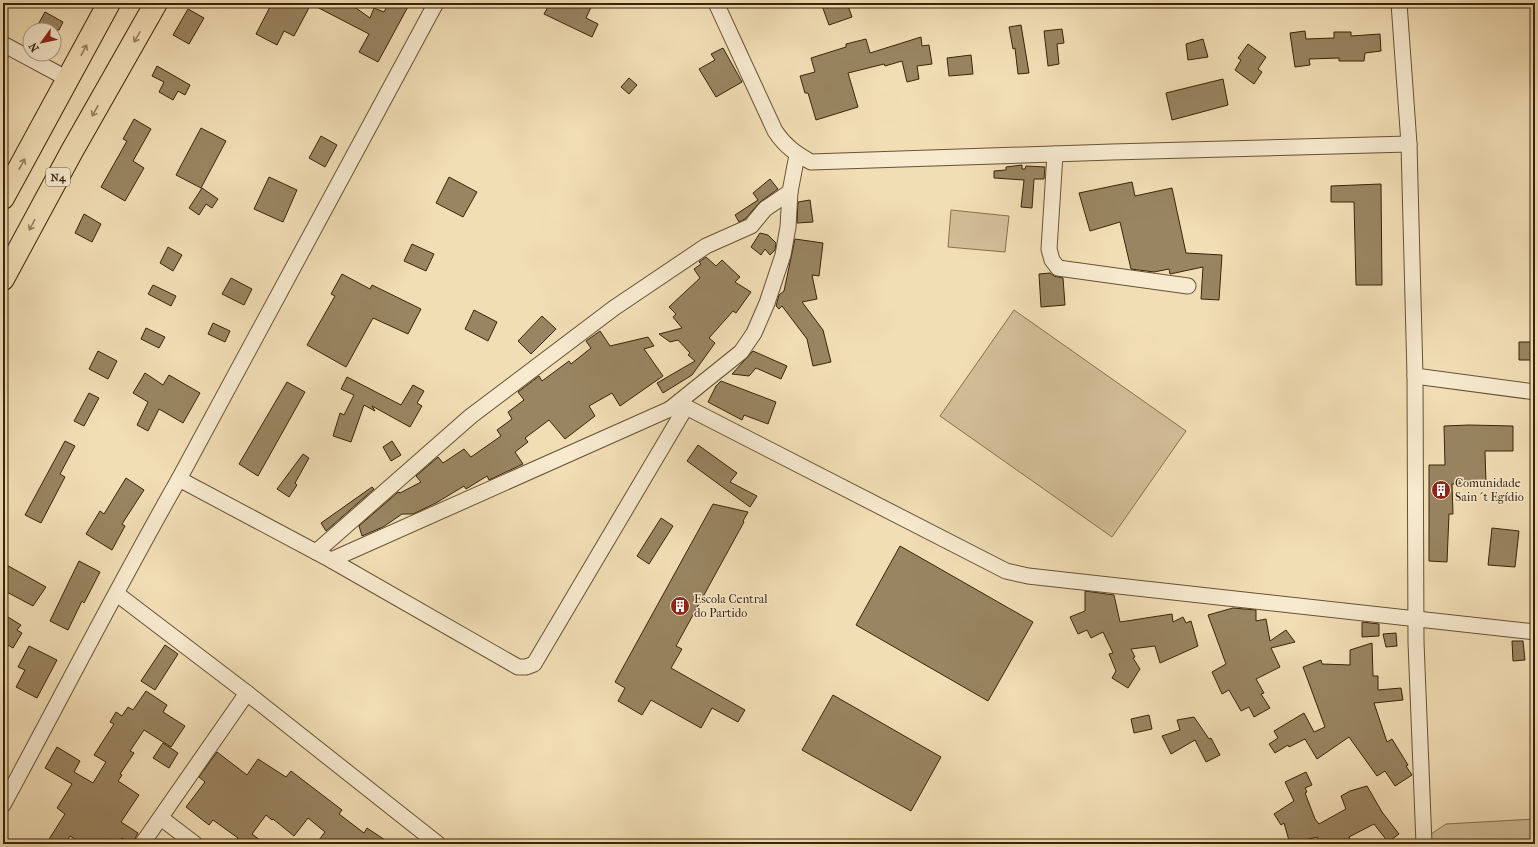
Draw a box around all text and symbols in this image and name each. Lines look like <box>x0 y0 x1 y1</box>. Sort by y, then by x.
north arrow <box>22 22 62 62</box>
one-way arrow <box>132 31 140 43</box>
text: N <box>26 40 42 54</box>
one-way arrow <box>81 44 88 56</box>
one-way arrow <box>90 105 98 117</box>
one-way arrow <box>18 158 26 170</box>
road number: N4 <box>46 168 70 186</box>
one-way arrow <box>28 218 36 230</box>
place label: Comunidade Sain´t Egídio <box>1455 476 1524 504</box>
building icon: Comunidade Sain´t Egídio <box>1430 479 1452 501</box>
place label: Escola Central do Partido <box>694 592 768 620</box>
building icon: Escola Central do Partido <box>669 595 691 617</box>

